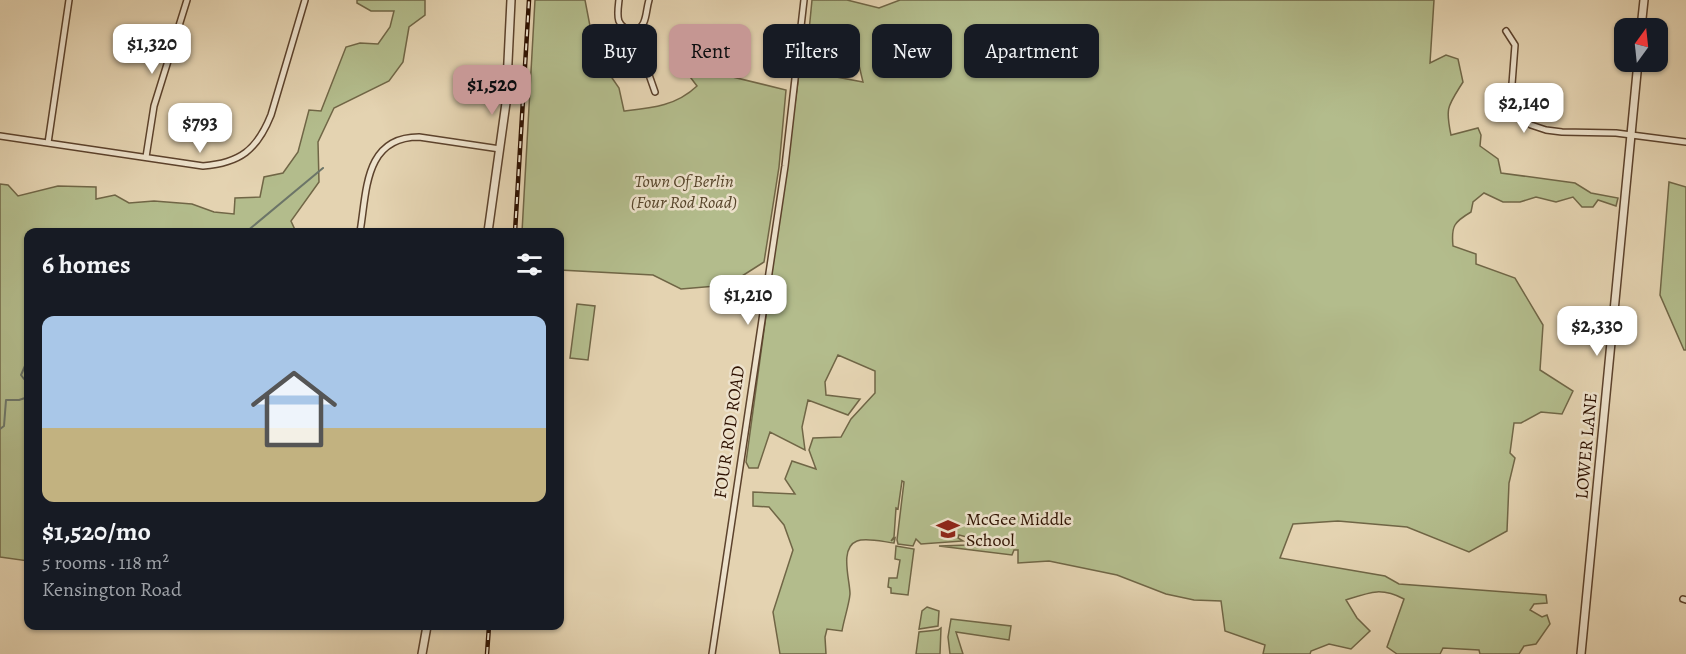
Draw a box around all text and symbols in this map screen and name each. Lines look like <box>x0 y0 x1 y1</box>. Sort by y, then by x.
north arrow <box>1614 18 1668 72</box>
map controls <box>1614 18 1668 72</box>
pin: $1,320 <box>103 24 201 75</box>
chip: Buy <box>582 24 657 78</box>
chip: Rent <box>669 24 751 78</box>
chip: Filters <box>763 24 860 78</box>
chip: New <box>872 24 952 78</box>
chip: Apartment <box>964 24 1099 78</box>
text: $1,320 <box>127 30 177 57</box>
pin: $1,520 <box>443 65 541 116</box>
text: $1,520 <box>467 71 517 98</box>
pin: $2,140 <box>1475 83 1573 134</box>
text: $2,140 <box>1499 89 1549 116</box>
pin: $793 <box>164 103 236 154</box>
text: $793 <box>182 109 218 136</box>
park label: Town Of Berlin (Four Rod Road) <box>631 169 737 214</box>
text: 6 homes <box>42 247 131 282</box>
icon: filters <box>513 248 546 281</box>
pin: $1,210 <box>699 275 797 326</box>
text: $1,210 <box>724 281 772 308</box>
pin: $2,330 <box>1548 306 1646 357</box>
text: $2,330 <box>1571 312 1623 339</box>
icon: home <box>240 355 348 463</box>
street label: FOUR ROD ROAD <box>708 364 750 500</box>
street label: LOWER LANE <box>1569 392 1603 500</box>
place label: McGee Middle School <box>966 507 1072 552</box>
text: $1,520/mo <box>42 514 151 549</box>
school or university icon: McGee Middle School <box>935 516 961 542</box>
text: 5 rooms · 118 m² <box>42 549 169 576</box>
text: Kensington Road <box>42 576 182 603</box>

